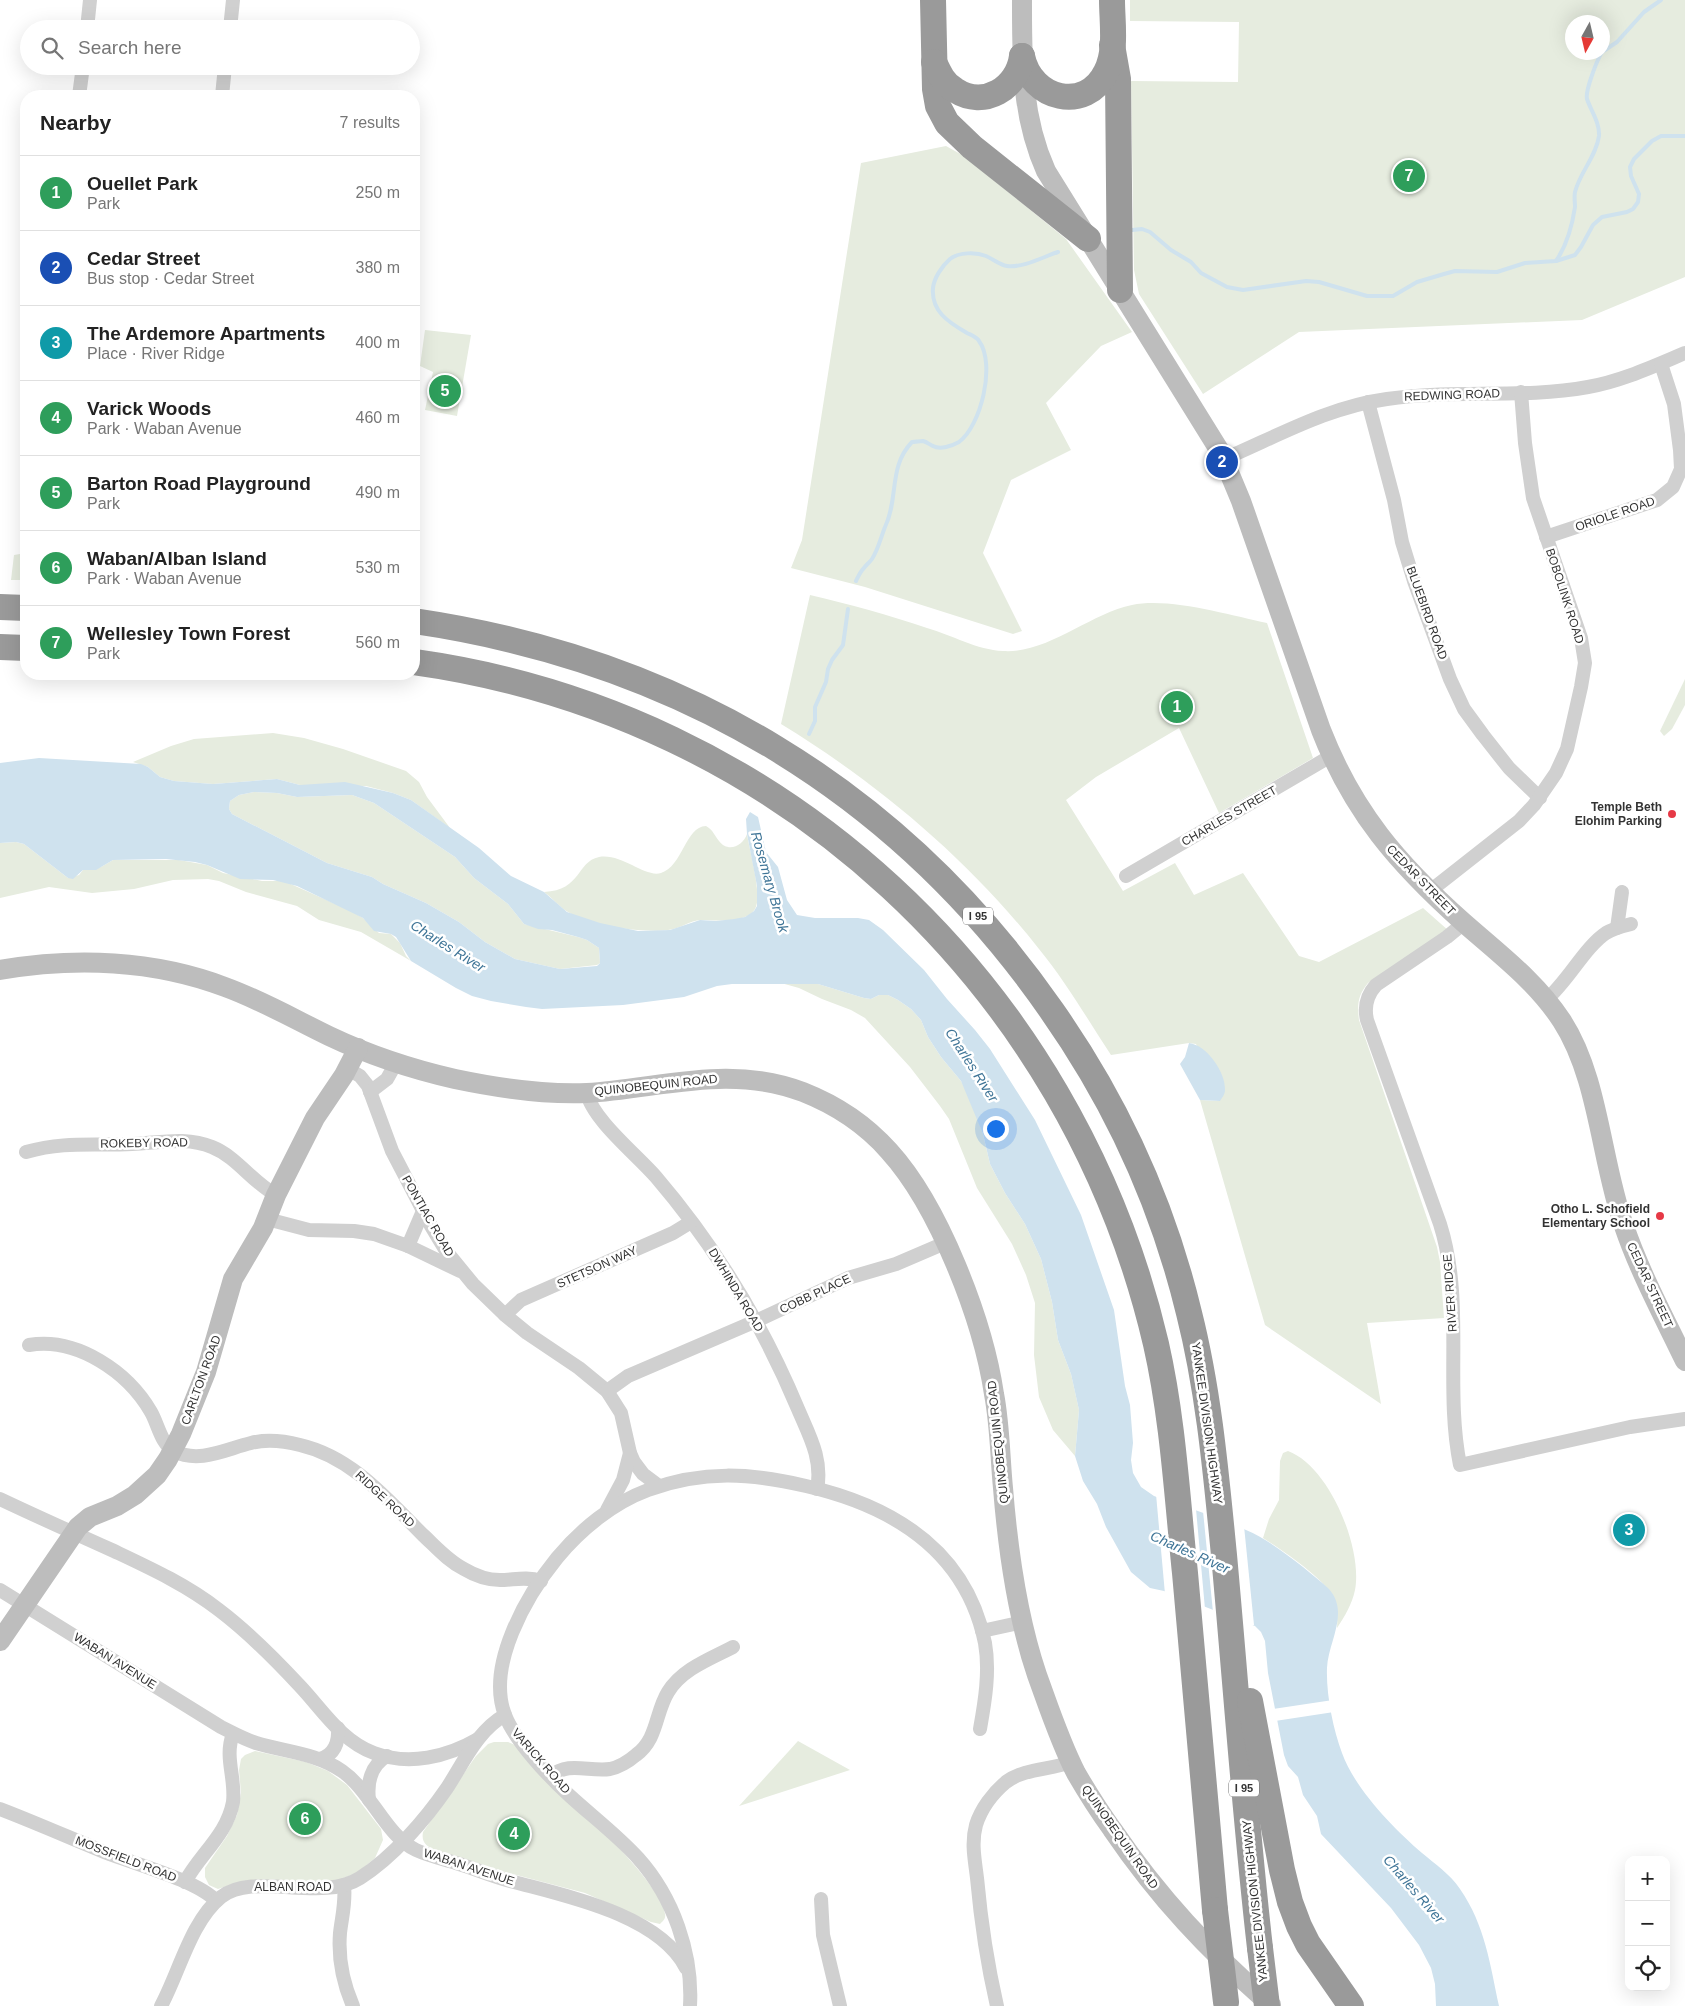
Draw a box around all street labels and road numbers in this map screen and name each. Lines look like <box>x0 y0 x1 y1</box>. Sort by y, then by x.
street label: REDWING ROAD <box>1404 386 1501 404</box>
street label: ORIOLE ROAD <box>1573 494 1657 534</box>
street label: BOBOLINK ROAD <box>1543 547 1587 646</box>
street label: BLUEBIRD ROAD <box>1404 565 1450 662</box>
street label: CHARLES STREET <box>1179 783 1280 849</box>
street label: CEDAR STREET <box>1384 842 1459 919</box>
road number: I 95 <box>963 908 993 924</box>
street label: QUINOBEQUIN ROAD <box>594 1072 718 1098</box>
street label: ROKEBY ROAD <box>100 1135 188 1151</box>
street label: PONTIAC ROAD <box>399 1173 457 1259</box>
street label: CEDAR STREET <box>1624 1240 1676 1331</box>
street label: STETSON WAY <box>555 1243 639 1291</box>
street label: DWHINDA ROAD <box>706 1246 767 1334</box>
street label: RIVER RIDGE <box>1440 1254 1460 1332</box>
street label: COBB PLACE <box>777 1271 853 1317</box>
street label: CARLTON ROAD <box>178 1333 224 1427</box>
street label: YANKEE DIVISION HIGHWAY <box>1189 1341 1225 1505</box>
street label: QUINOBEQUIN ROAD <box>985 1380 1011 1504</box>
street label: RIDGE ROAD <box>352 1468 418 1530</box>
street label: WABAN AVENUE <box>71 1630 159 1692</box>
street label: VARICK ROAD <box>509 1726 573 1797</box>
road number: I 95 <box>1229 1780 1259 1796</box>
street label: QUINOBEQUIN ROAD <box>1079 1782 1161 1892</box>
street label: YANKEE DIVISION HIGHWAY <box>1240 1819 1270 1983</box>
street label: MOSSFIELD ROAD <box>73 1833 179 1885</box>
street label: WABAN AVENUE <box>422 1846 516 1888</box>
street label: ALBAN ROAD <box>254 1880 332 1894</box>

